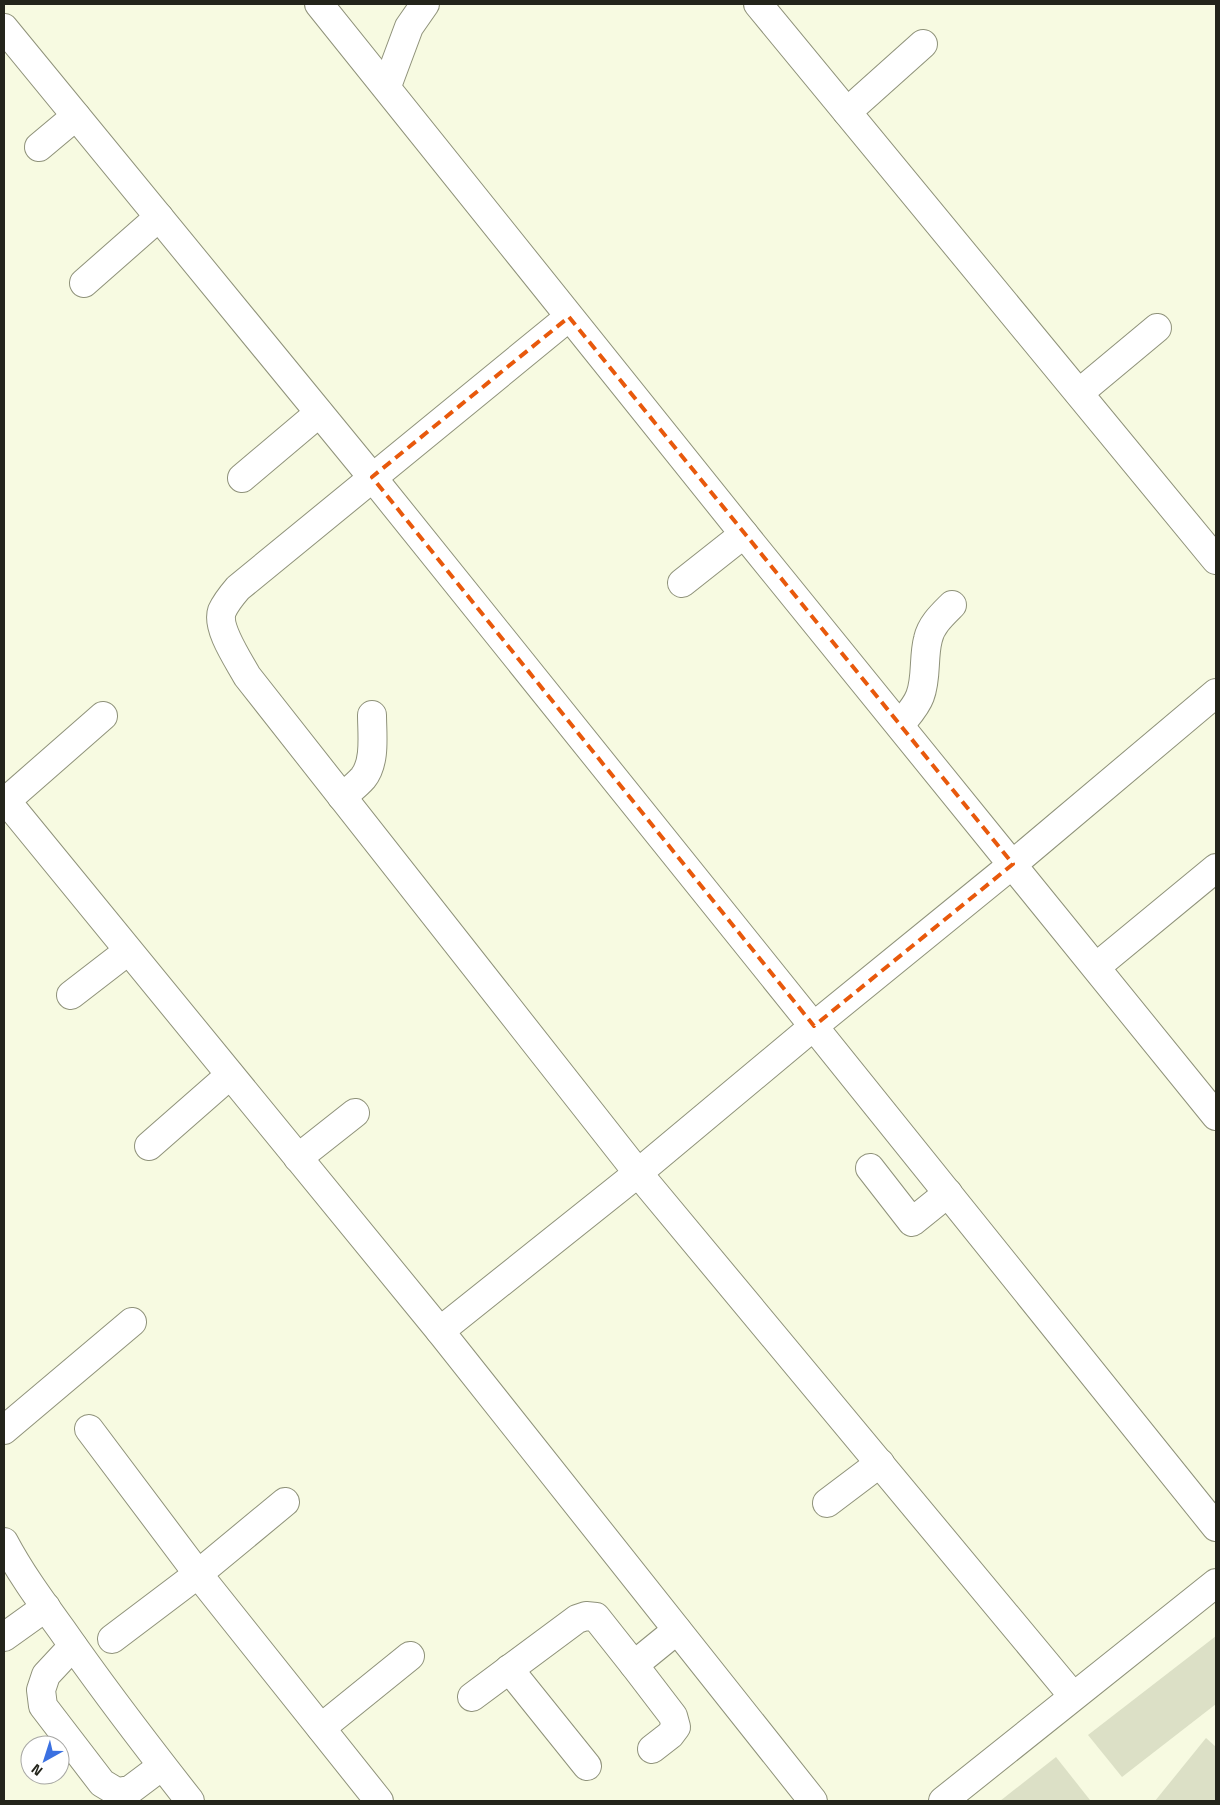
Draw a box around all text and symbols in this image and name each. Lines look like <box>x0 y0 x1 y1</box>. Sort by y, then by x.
north arrow <box>20 1735 70 1785</box>
text: N <box>26 1759 47 1782</box>

